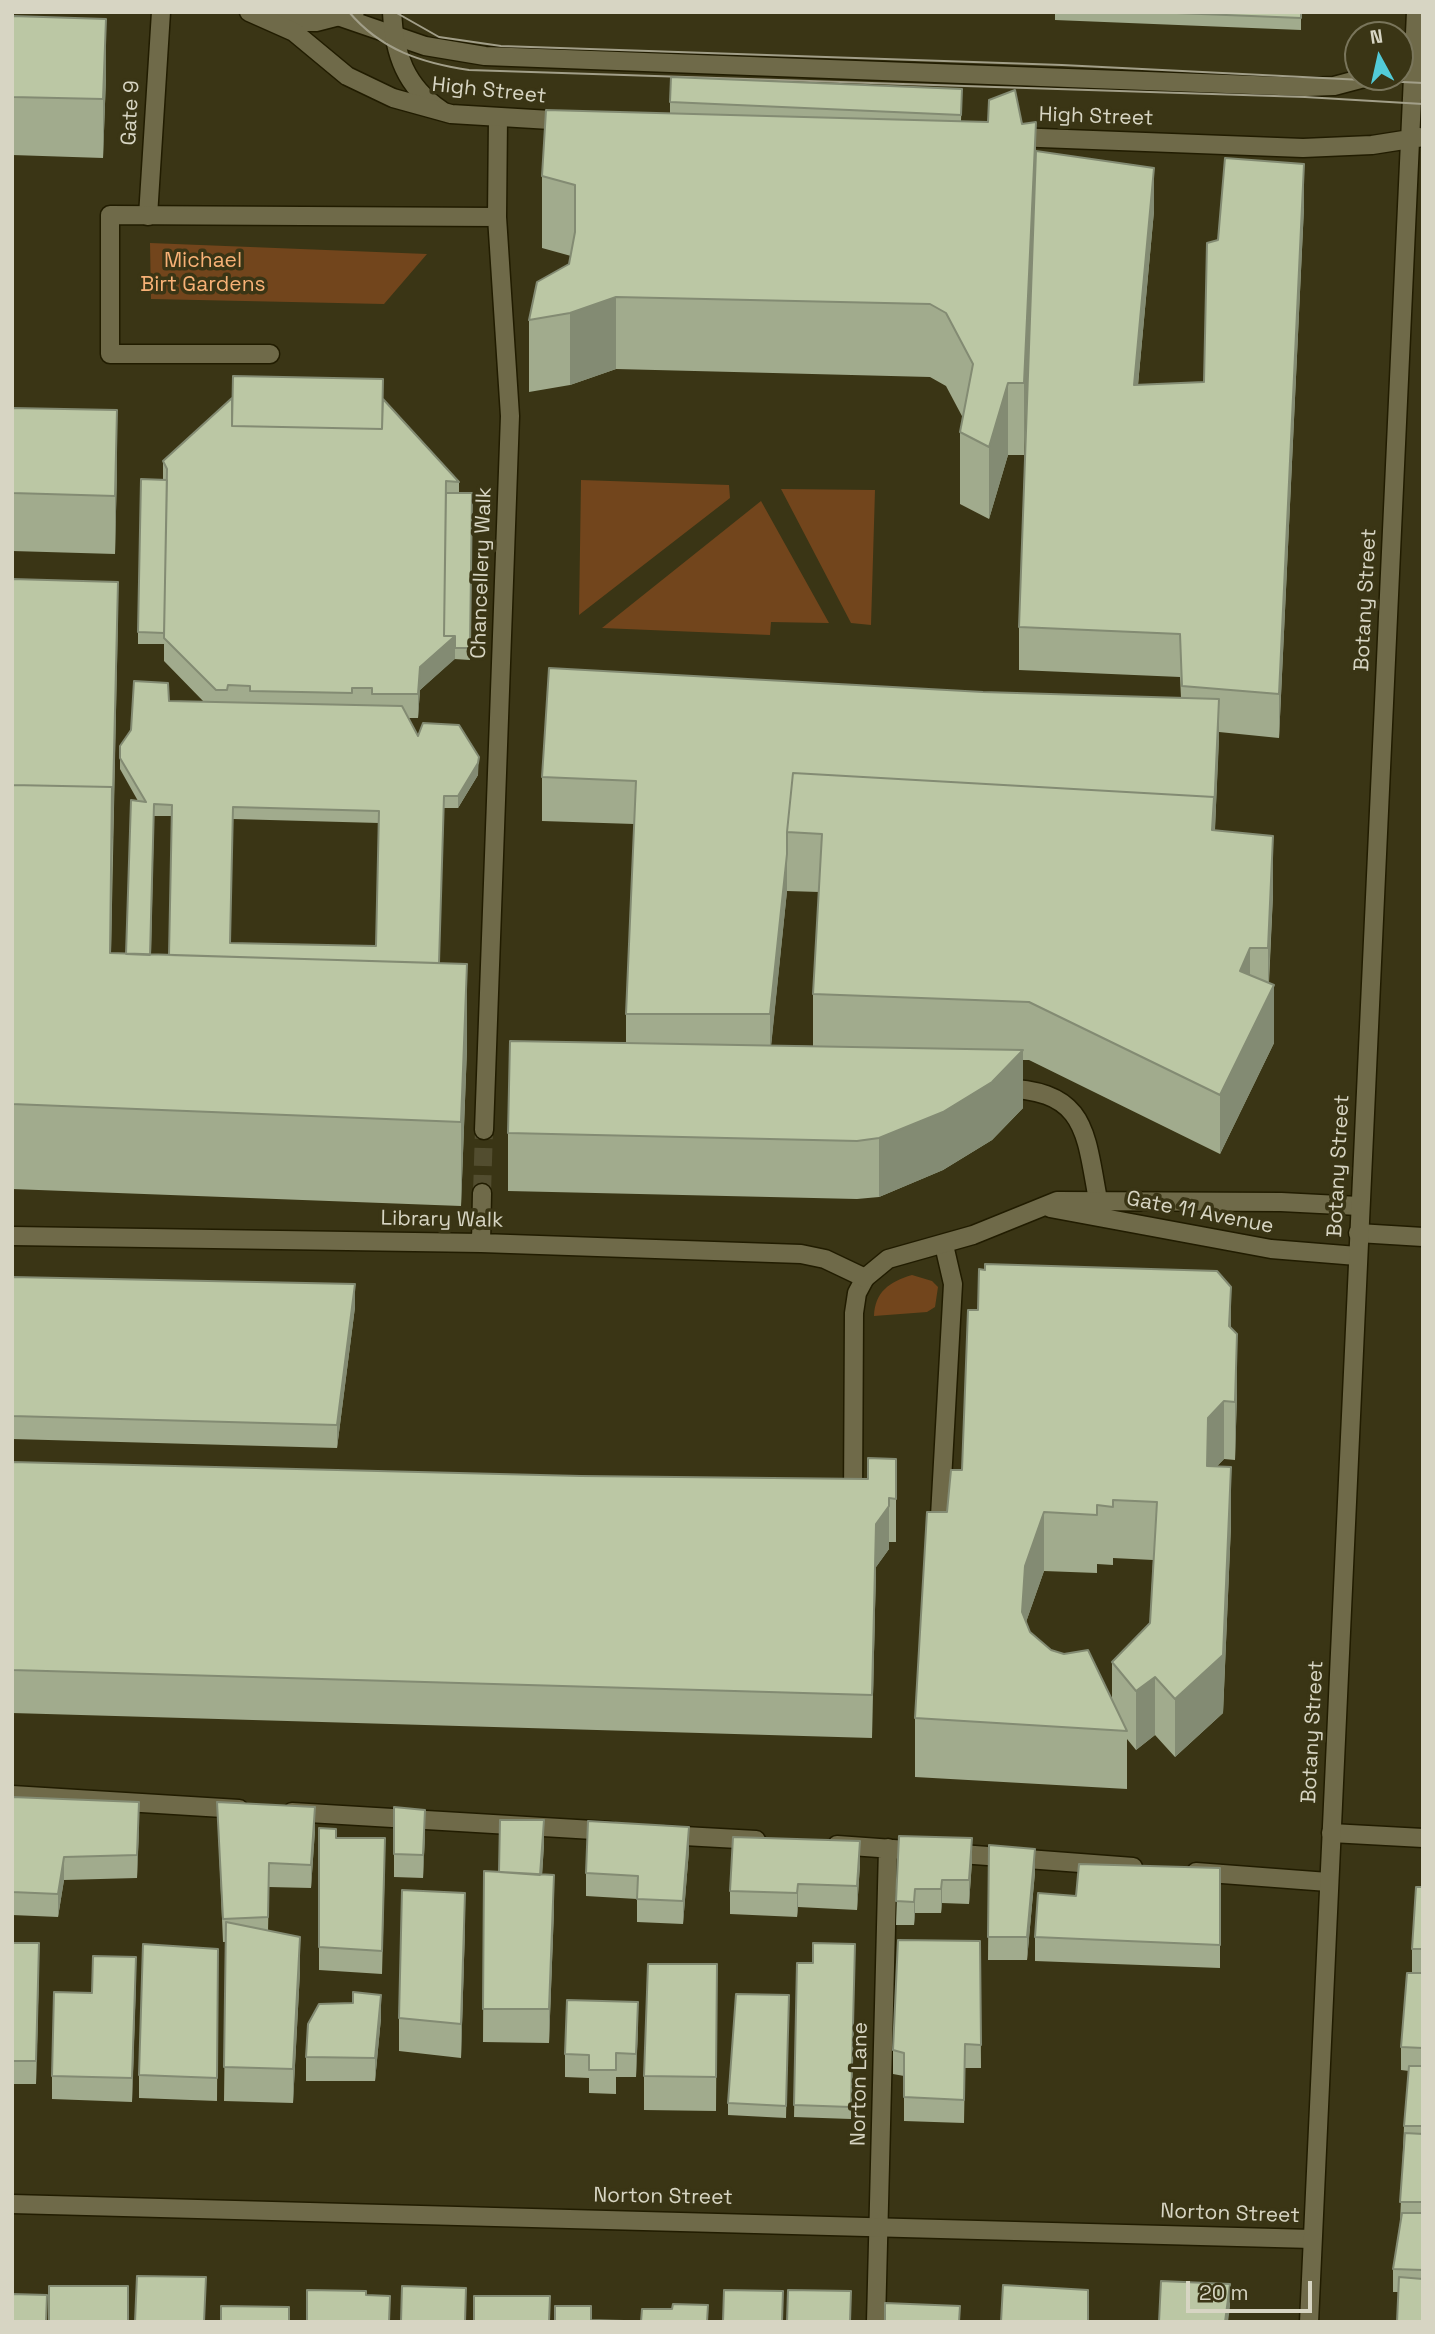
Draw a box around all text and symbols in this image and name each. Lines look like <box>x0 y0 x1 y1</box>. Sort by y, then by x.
north arrow <box>1344 21 1414 91</box>
text: N <box>1368 23 1384 50</box>
street label: High Street <box>431 72 547 110</box>
street label: Gate 9 <box>117 80 145 146</box>
street label: High Street <box>1038 102 1154 132</box>
park label: Michael Birt Gardens <box>140 248 266 298</box>
street label: Chancellery Walk <box>466 487 498 659</box>
street label: Botany Street <box>1350 528 1382 672</box>
street label: Botany Street <box>1323 1094 1355 1238</box>
street label: Gate 11 Avenue <box>1124 1186 1276 1240</box>
street label: Library Walk <box>380 1206 504 1234</box>
street label: Botany Street <box>1297 1660 1329 1804</box>
street label: Norton Lane <box>846 2022 874 2146</box>
street label: Norton Street <box>593 2183 733 2211</box>
street label: Norton Street <box>1160 2199 1300 2229</box>
scale bar <box>1190 2268 1316 2312</box>
text: 20 m <box>1199 2279 1249 2306</box>

